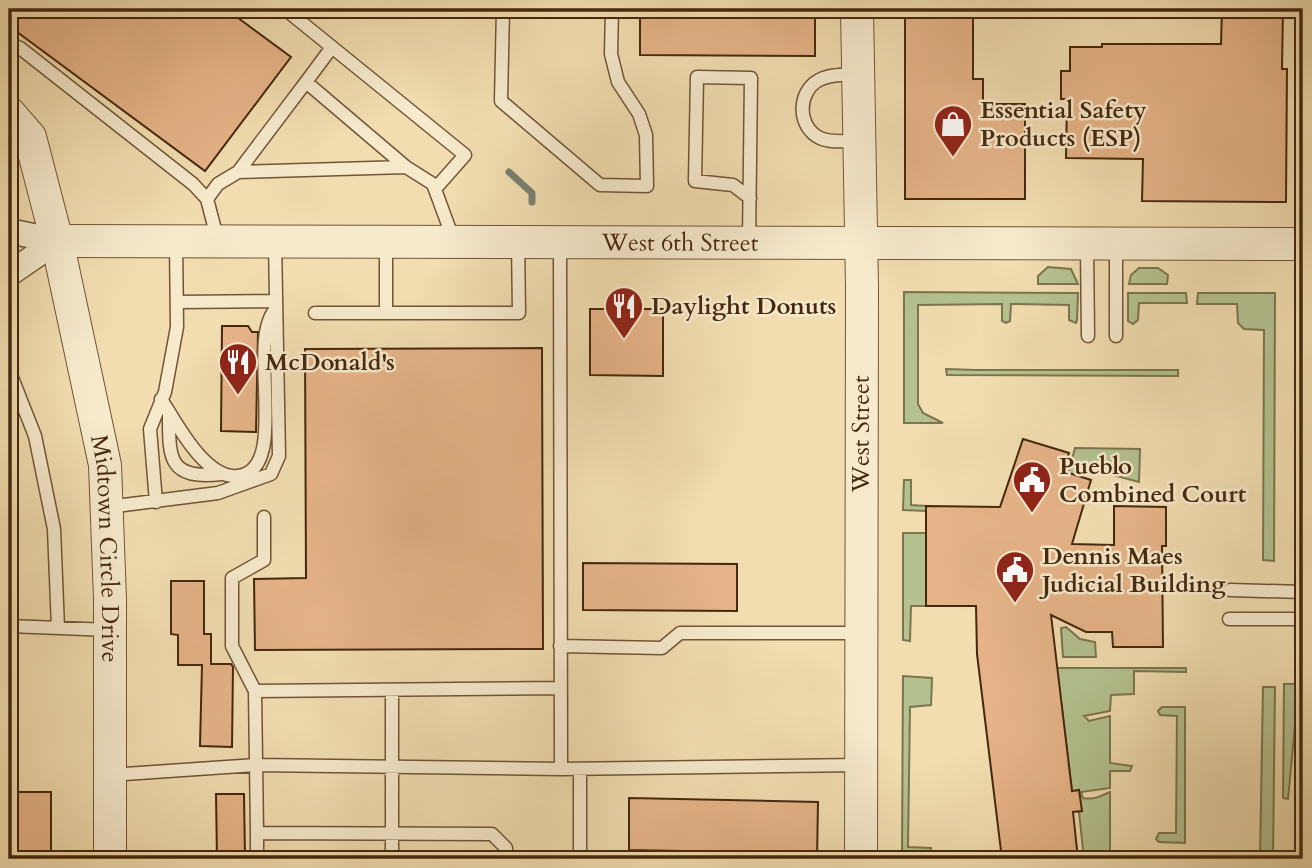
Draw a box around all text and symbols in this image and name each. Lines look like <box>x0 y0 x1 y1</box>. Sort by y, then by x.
place label: Essential Safety Products (ESP) <box>980 94 1147 155</box>
shop icon: Essential Safety Products (ESP) <box>932 103 974 158</box>
street label: West 6th Street <box>601 226 759 259</box>
restaurant icon: Daylight Donuts <box>603 285 645 340</box>
place label: Daylight Donuts <box>651 290 836 323</box>
restaurant icon: McDonald's <box>217 341 259 396</box>
place label: McDonald's <box>265 346 395 379</box>
street label: West Street <box>845 375 878 494</box>
street label: Midtown Circle Drive <box>82 432 127 663</box>
place label: Pueblo Combined Court <box>1059 450 1247 511</box>
public building icon: Pueblo Combined Court <box>1011 459 1053 514</box>
place label: Dennis Maes Judicial Building <box>1039 540 1226 601</box>
public building icon: Dennis Maes Judicial Building <box>994 549 1036 604</box>

